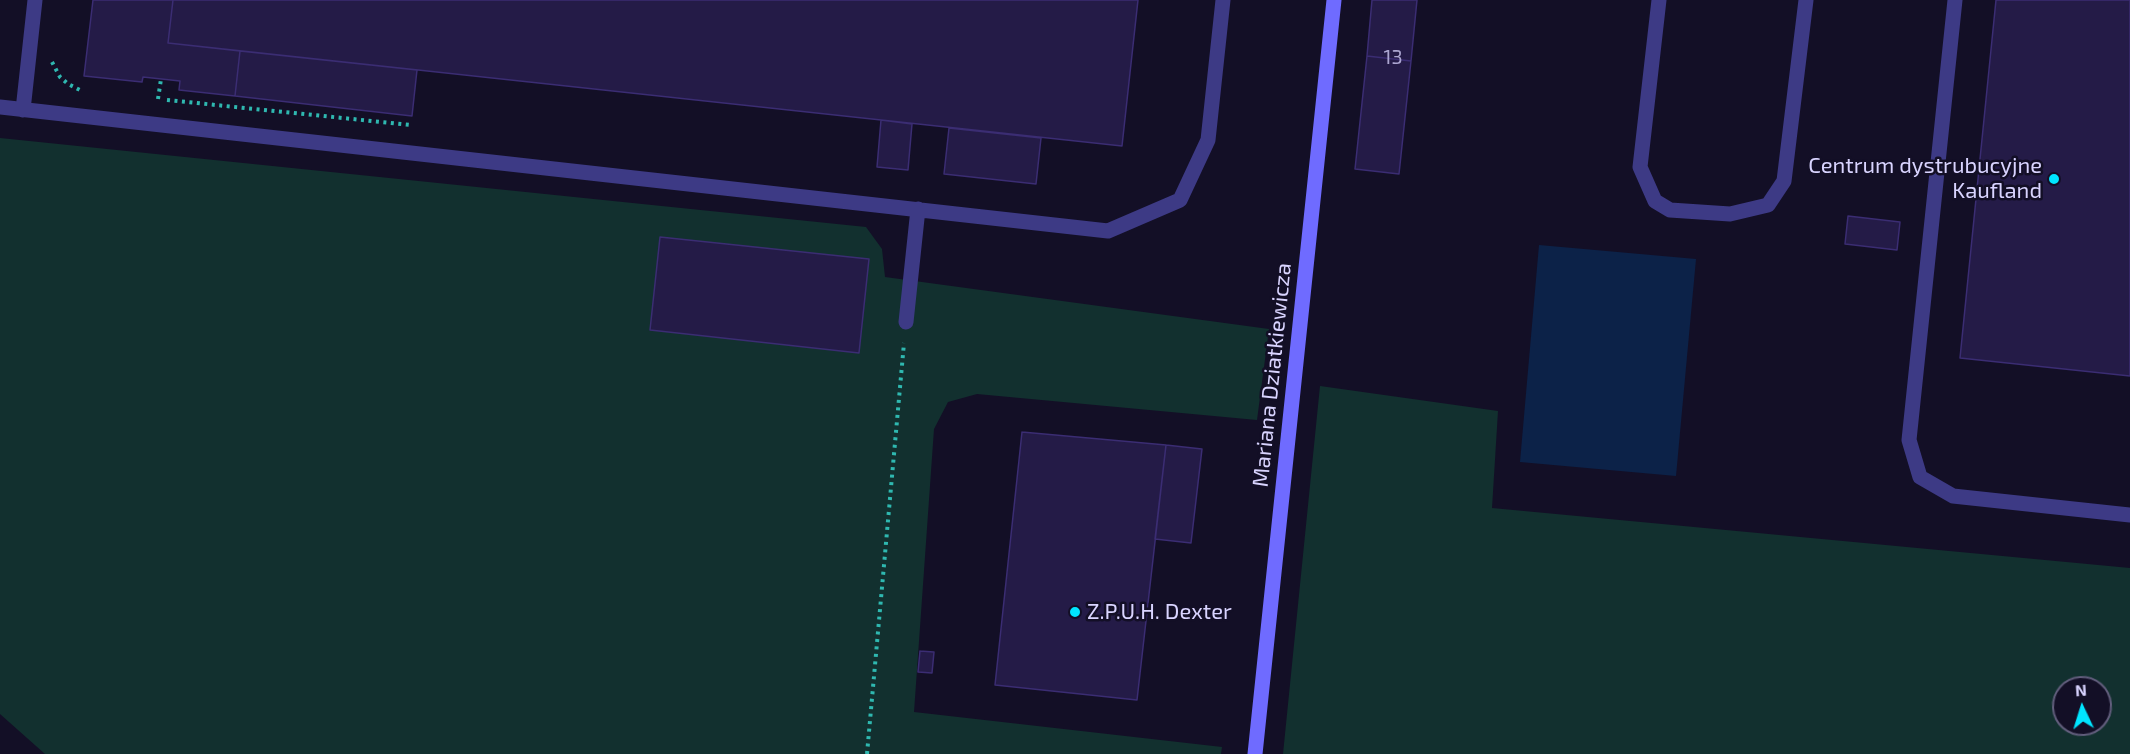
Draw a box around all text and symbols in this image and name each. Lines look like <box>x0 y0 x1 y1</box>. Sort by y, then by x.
house number: 13 <box>1383 45 1403 69</box>
place label: Centrum dystrubucyjne Kaufland <box>1808 153 2042 204</box>
marker: Centrum dystrubucyjne Kaufland <box>2047 172 2061 186</box>
street label: Mariana Dziatkiewicza <box>1247 262 1297 488</box>
place label: Z.P.U.H. Dexter <box>1087 599 1232 625</box>
marker: Z.P.U.H. Dexter <box>1068 605 1082 619</box>
north arrow <box>2052 676 2112 736</box>
text: N <box>2074 680 2087 699</box>

